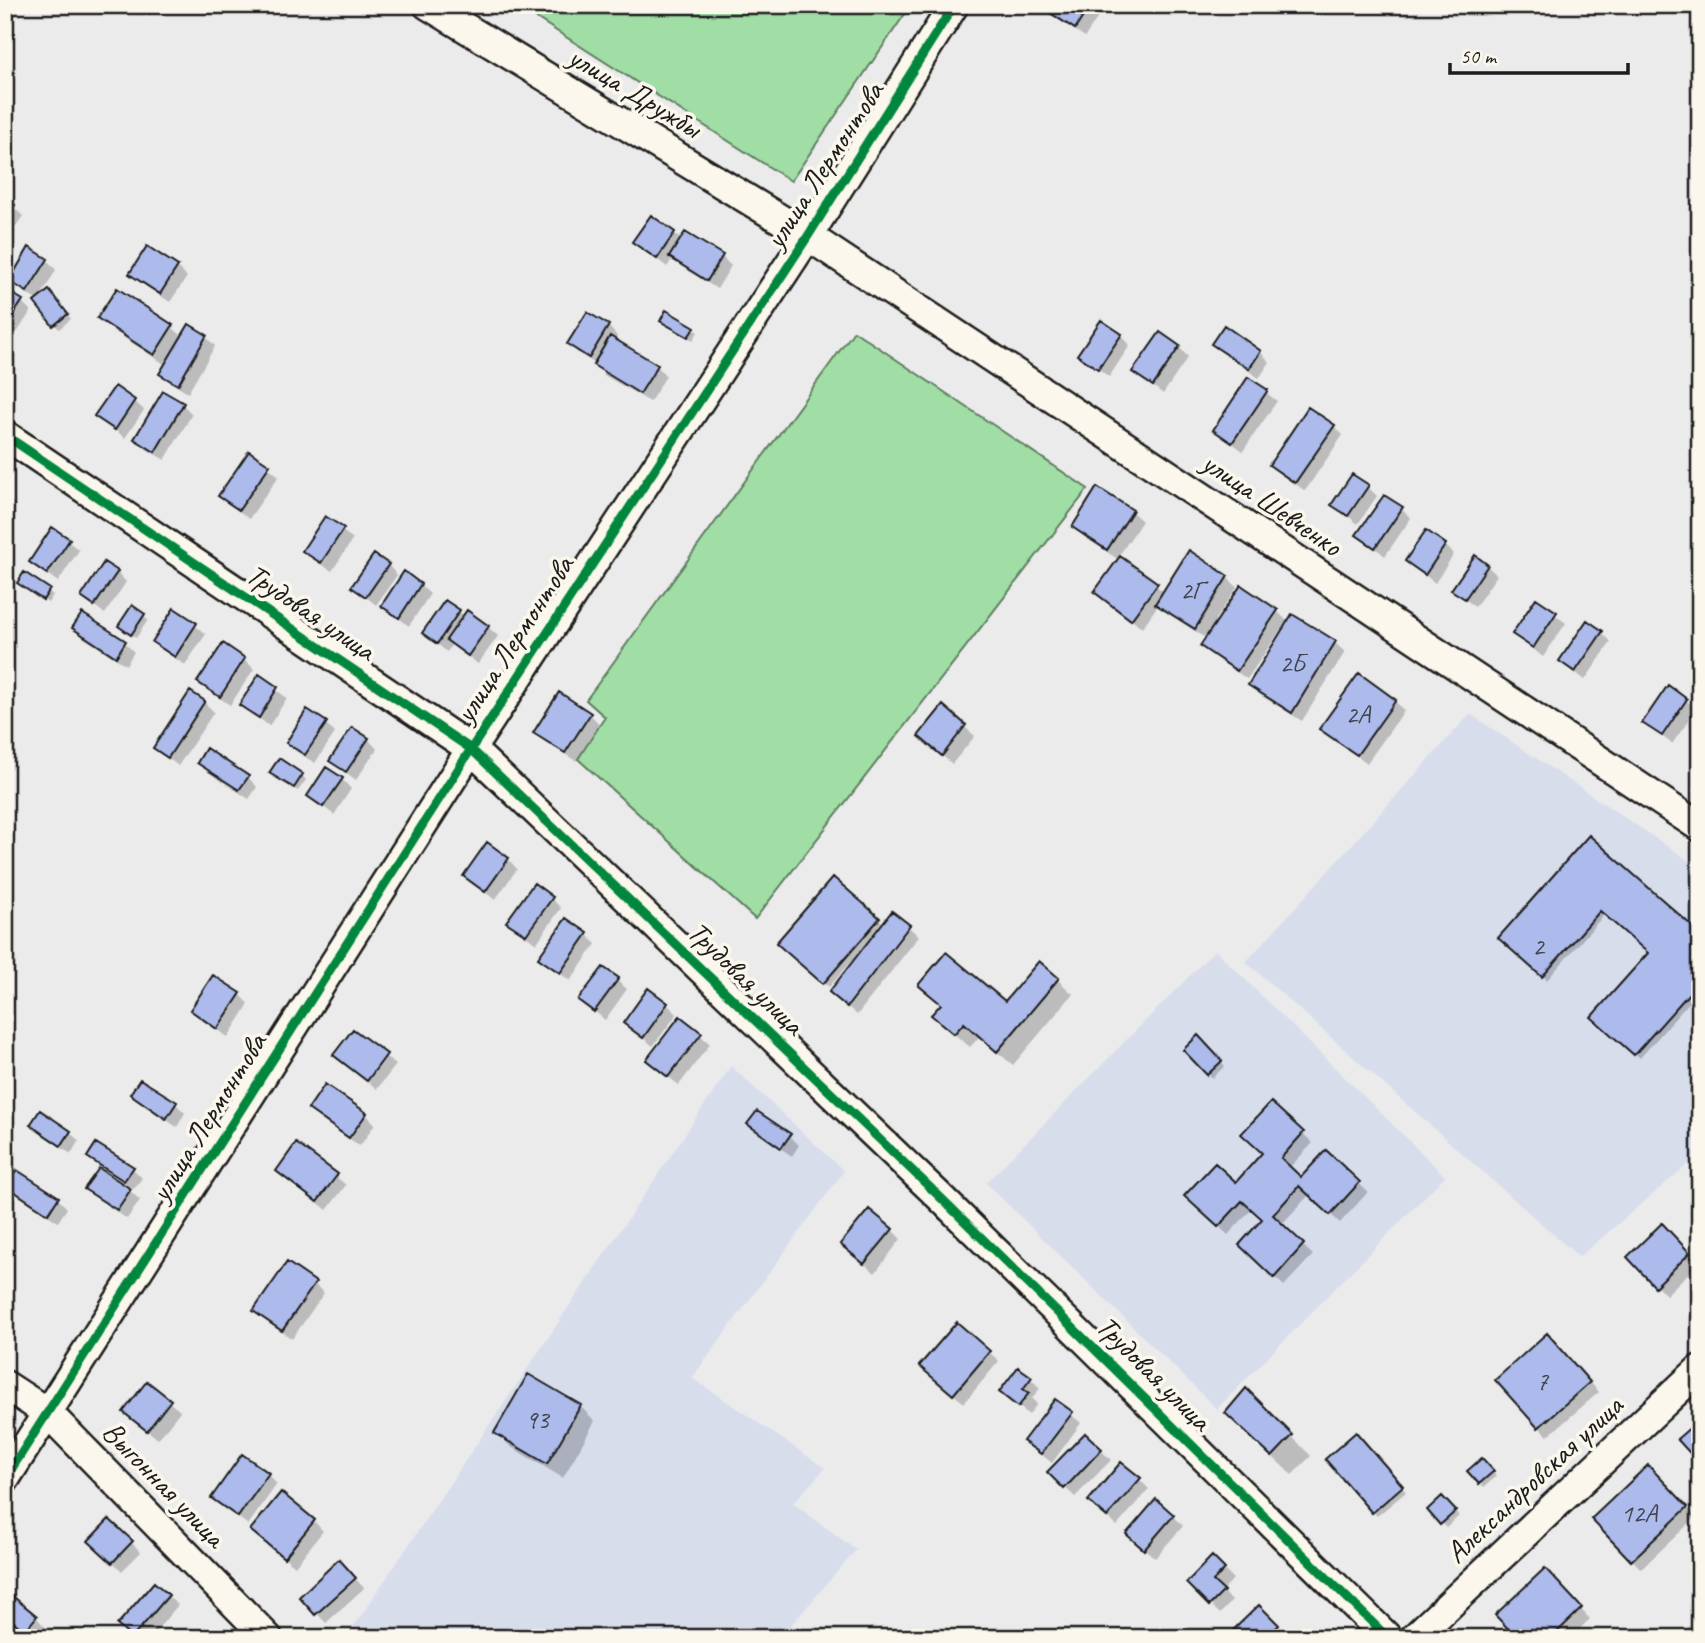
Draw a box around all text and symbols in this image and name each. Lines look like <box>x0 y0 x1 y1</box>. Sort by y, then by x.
scale bar <box>1450 32 1628 76</box>
street label: улица Дружбы <box>560 37 710 148</box>
text: 50 m <box>1460 43 1498 69</box>
street label: улица Лермонтова <box>755 73 893 257</box>
street label: улица Шевченко <box>1193 442 1350 565</box>
street label: улица Лермонтова <box>445 547 583 731</box>
street label: Трудовая улица <box>239 555 384 670</box>
house number: 2Г <box>1180 574 1209 607</box>
house number: 2Б <box>1280 647 1308 680</box>
house number: 2А <box>1346 698 1372 731</box>
street label: Трудовая улица <box>680 913 814 1044</box>
house number: 2 <box>1532 930 1546 963</box>
street label: улица Лермонтова <box>140 1024 276 1210</box>
street label: Трудовая улица <box>1088 1307 1221 1440</box>
house number: 7 <box>1536 1365 1549 1398</box>
street label: Александровская улица <box>1437 1386 1632 1571</box>
house number: 93 <box>525 1403 551 1436</box>
street label: Выгонная улица <box>94 1413 236 1557</box>
house number: 12А <box>1621 1497 1659 1530</box>

